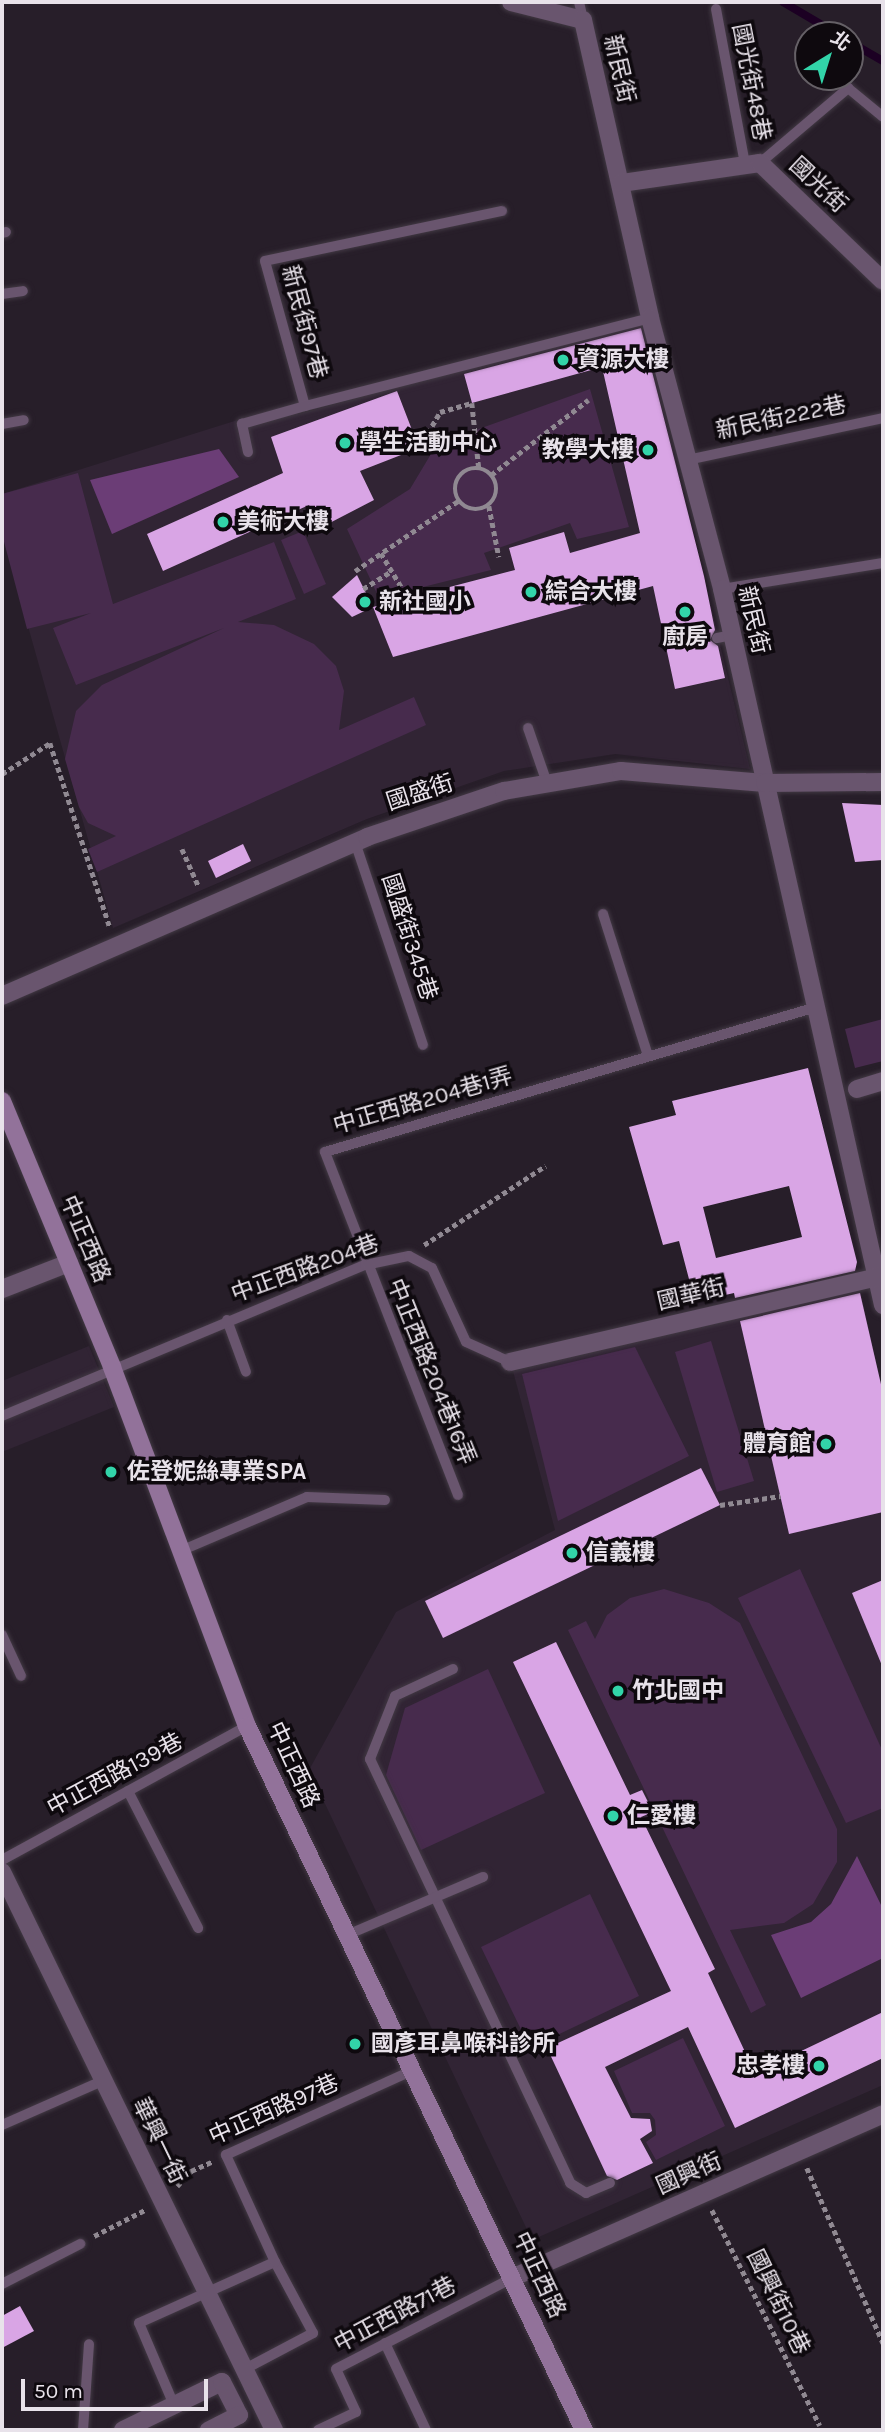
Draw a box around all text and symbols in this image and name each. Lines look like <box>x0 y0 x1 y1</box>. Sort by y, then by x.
street label: 國光街48巷 <box>726 21 776 143</box>
north arrow <box>794 21 864 91</box>
text: 北 <box>826 27 855 56</box>
street label: 新民街 <box>598 32 640 106</box>
street label: 國光街 <box>783 151 853 219</box>
street label: 新民街97巷 <box>276 262 332 382</box>
place label: 資源大樓 <box>577 346 669 374</box>
marker: 資源大樓 <box>555 352 571 368</box>
street label: 新民街222巷 <box>714 391 848 445</box>
place label: 學生活動中心 <box>359 429 497 457</box>
marker: 學生活動中心 <box>337 435 353 451</box>
place label: 教學大樓 <box>542 436 634 464</box>
marker: 教學大樓 <box>640 442 656 458</box>
place label: 美術大樓 <box>237 508 329 536</box>
marker: 美術大樓 <box>215 514 231 530</box>
place label: 綜合大樓 <box>545 578 637 606</box>
street label: 新民街 <box>732 583 774 657</box>
marker: 綜合大樓 <box>523 584 539 600</box>
place label: 新社國小 <box>379 588 471 616</box>
marker: 新社國小 <box>357 594 373 610</box>
marker: 廚房 <box>677 604 693 620</box>
place label: 廚房 <box>662 623 708 651</box>
street label: 國盛街 <box>383 769 457 817</box>
street label: 國盛街345巷 <box>376 870 442 1004</box>
street label: 中正西路204巷1弄 <box>330 1062 516 1140</box>
street label: 中正西路 <box>54 1191 116 1287</box>
street label: 中正西路204巷 <box>228 1230 382 1308</box>
street label: 國華街 <box>654 1274 728 1316</box>
street label: 中正西路204巷16弄 <box>381 1275 481 1469</box>
place label: 體育館 <box>743 1430 812 1458</box>
marker: 體育館 <box>818 1436 834 1452</box>
place label: 佐登妮絲專業SPA <box>127 1458 306 1486</box>
marker: 佐登妮絲專業SPA <box>101 1462 121 1482</box>
place label: 信義樓 <box>586 1539 655 1567</box>
marker: 信義樓 <box>564 1545 580 1561</box>
place label: 竹北國中 <box>632 1677 724 1705</box>
marker: 竹北國中 <box>610 1683 626 1699</box>
street label: 中正西路 <box>261 1717 325 1813</box>
street label: 中正西路139巷 <box>43 1728 187 1822</box>
place label: 仁愛樓 <box>627 1802 696 1830</box>
marker: 仁愛樓 <box>605 1808 621 1824</box>
place label: 國彥耳鼻喉科診所 <box>371 2030 555 2058</box>
marker: 國彥耳鼻喉科診所 <box>345 2034 365 2054</box>
place label: 忠孝樓 <box>736 2052 805 2080</box>
marker: 忠孝樓 <box>811 2058 827 2074</box>
street label: 中正西路97巷 <box>205 2069 343 2151</box>
street label: 華興一街 <box>126 2094 192 2188</box>
street label: 國興街 <box>652 2147 726 2201</box>
street label: 中正西路 <box>507 2227 571 2323</box>
street label: 國興街10巷 <box>741 2245 815 2359</box>
street label: 中正西路71巷 <box>330 2272 460 2358</box>
scale bar <box>24 2366 212 2410</box>
text: 50 m <box>34 2379 83 2403</box>

